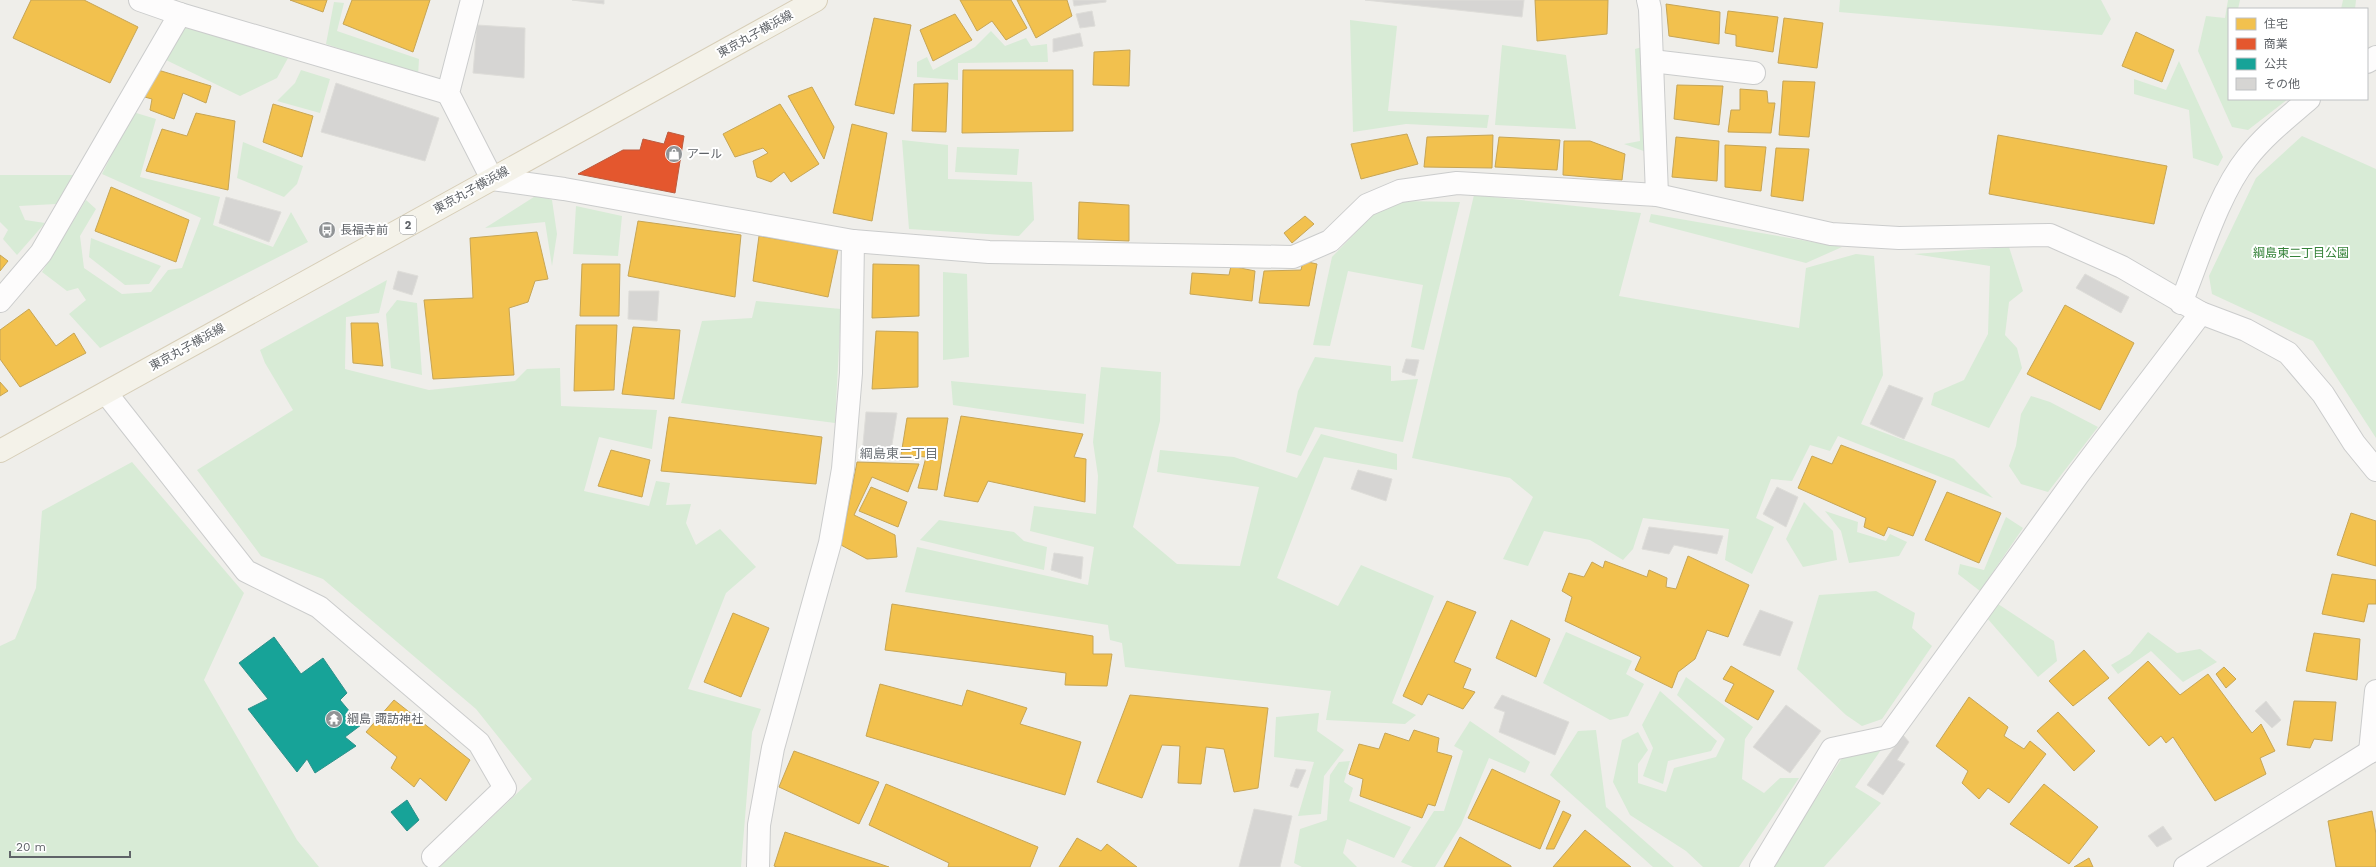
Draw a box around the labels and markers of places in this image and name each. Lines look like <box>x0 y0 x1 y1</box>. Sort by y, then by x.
shop icon: アール <box>664 144 684 164</box>
place label: アール <box>687 147 722 161</box>
bus stop icon: 長福寺前 <box>317 220 337 240</box>
place label: 長福寺前 <box>340 223 388 237</box>
temple icon: 綱島 諏訪神社 <box>324 709 344 729</box>
place label: 綱島 諏訪神社 <box>347 712 423 726</box>

